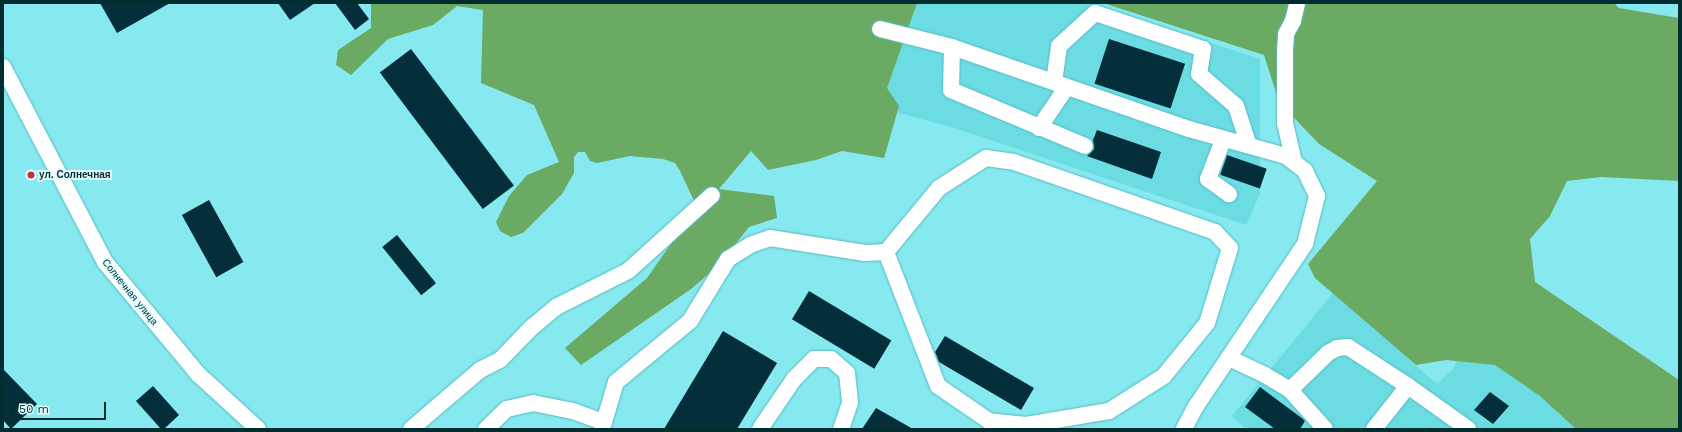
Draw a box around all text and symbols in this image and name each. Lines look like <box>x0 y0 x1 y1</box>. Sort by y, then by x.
place label: ул. Солнечная <box>39 169 111 181</box>
marker: ул. Солнечная <box>26 170 36 180</box>
street label: Солнечная улица <box>100 256 160 328</box>
scale bar <box>14 394 108 420</box>
text: 50 m <box>19 402 49 416</box>

